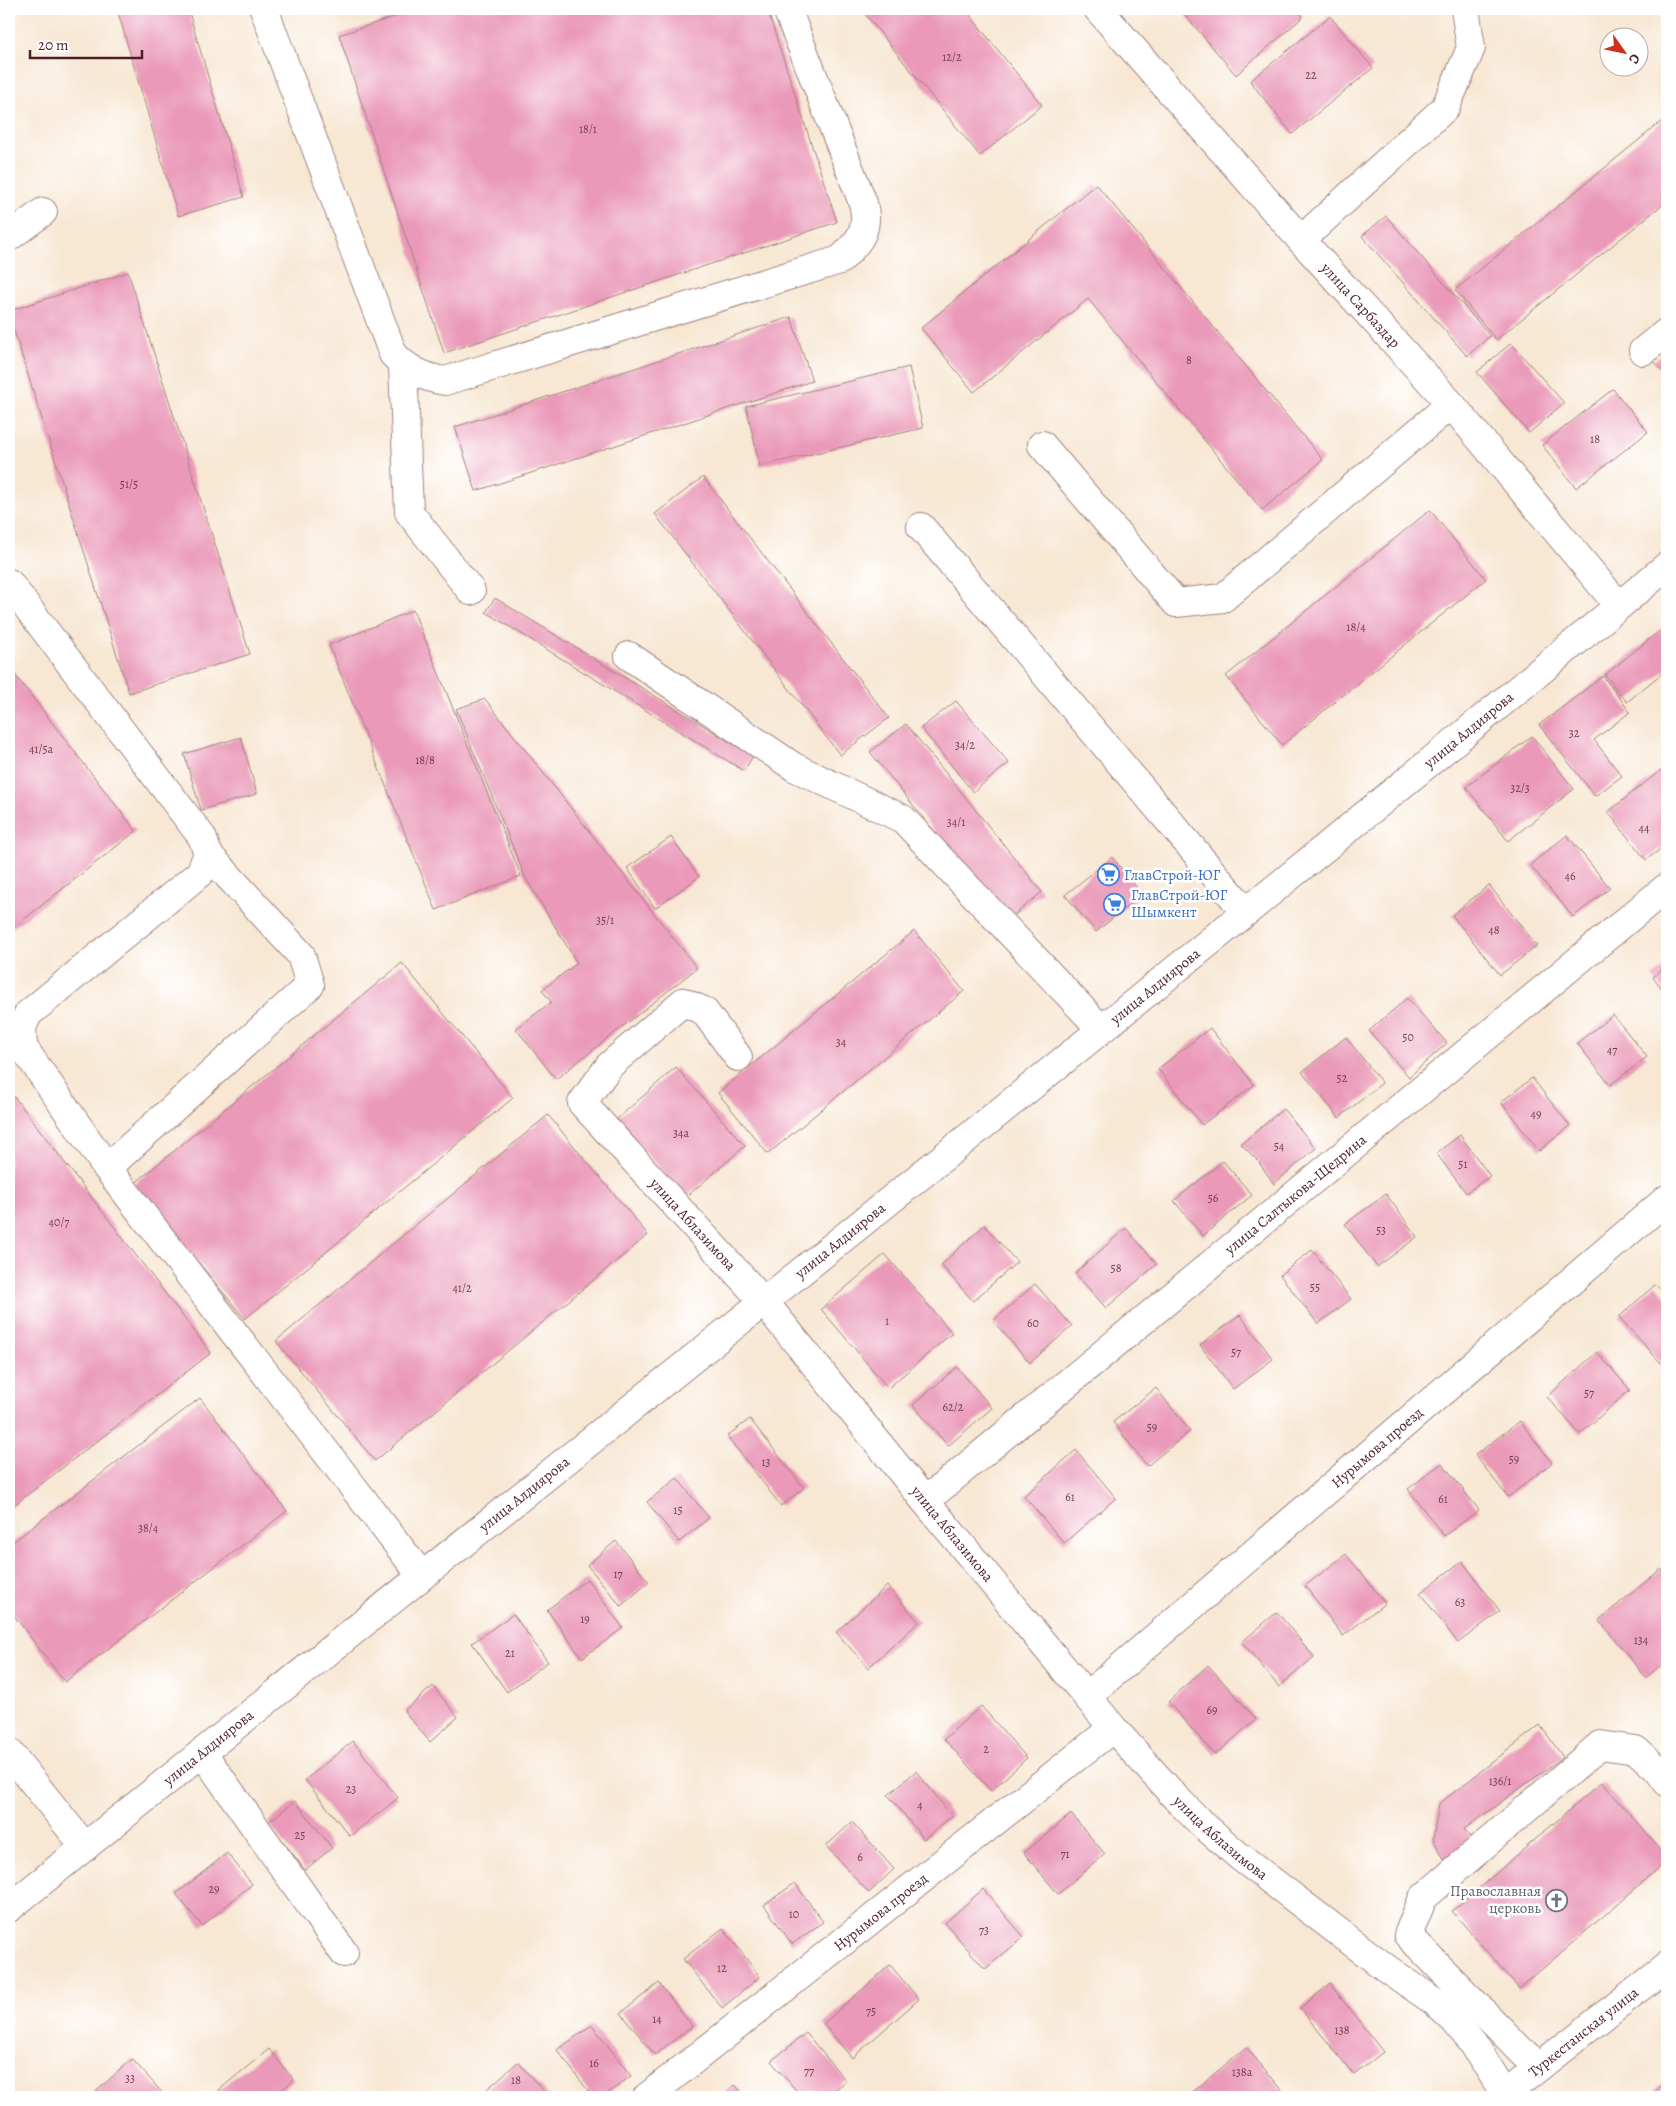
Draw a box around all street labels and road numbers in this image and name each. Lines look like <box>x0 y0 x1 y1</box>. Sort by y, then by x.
street label: улица Сарбаздар <box>1316 258 1405 352</box>
street label: улица Алдиярова <box>1419 687 1518 773</box>
street label: улица Алдиярова <box>1105 943 1204 1029</box>
street label: улица Салтыкова-Щедрина <box>1220 1130 1371 1260</box>
street label: улица Аблазимова <box>645 1173 741 1275</box>
street label: улица Алдиярова <box>790 1198 889 1284</box>
street label: Нурымова проезд <box>1327 1402 1427 1492</box>
street label: улица Алдиярова <box>474 1452 574 1537</box>
street label: улица Аблазимова <box>906 1481 998 1586</box>
street label: улица Алдиярова <box>158 1705 258 1791</box>
street label: улица Аблазимова <box>1168 1790 1272 1884</box>
street label: Нурымова проезд <box>829 1868 932 1956</box>
street label: Туркестанская улица <box>1524 1982 1643 2082</box>

